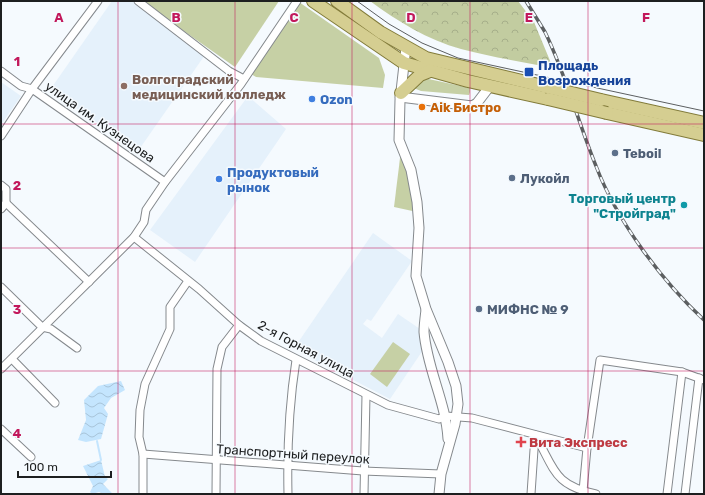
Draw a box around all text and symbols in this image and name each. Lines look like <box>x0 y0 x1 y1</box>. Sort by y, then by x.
text: A <box>54 10 64 25</box>
text: B <box>171 10 181 25</box>
text: C <box>289 10 299 25</box>
text: D <box>406 10 416 25</box>
text: E <box>525 10 533 25</box>
text: F <box>642 10 650 25</box>
text: 1 <box>14 54 20 69</box>
place label: Площадь Возрождения <box>538 58 631 88</box>
marker: Площадь Возрождения <box>523 66 535 78</box>
place label: Волгоградский медицинский колледж <box>132 72 286 102</box>
street label: улица им. Кузнецова <box>42 78 158 166</box>
marker: Волгоградский медицинский колледж <box>119 81 129 91</box>
place label: Ozon <box>320 92 353 107</box>
marker: Ozon <box>307 94 317 104</box>
place label: Aik Бистро <box>430 100 501 115</box>
marker: Aik Бистро <box>417 102 427 112</box>
place label: Teboil <box>623 146 661 161</box>
marker: Teboil <box>610 148 620 158</box>
place label: Продуктовый рынок <box>227 165 319 195</box>
place label: Лукойл <box>520 171 570 186</box>
marker: Лукойл <box>507 173 517 183</box>
marker: Продуктовый рынок <box>214 174 224 184</box>
text: 2 <box>13 178 21 193</box>
place label: Торговый центр "Стройград" <box>568 191 676 221</box>
marker: Торговый центр "Стройград" <box>679 200 689 210</box>
text: 3 <box>13 302 22 317</box>
place label: МИФНС № 9 <box>487 302 569 317</box>
marker: МИФНС № 9 <box>474 304 484 314</box>
street label: 2-я Горная улица <box>255 317 357 381</box>
text: 4 <box>13 426 22 441</box>
place label: Вита Экспресс <box>529 435 628 450</box>
marker: Вита Экспресс <box>516 437 526 447</box>
street label: Транспортный переулок <box>216 441 370 467</box>
scale bar <box>18 453 111 479</box>
text: 100 m <box>24 460 58 474</box>

